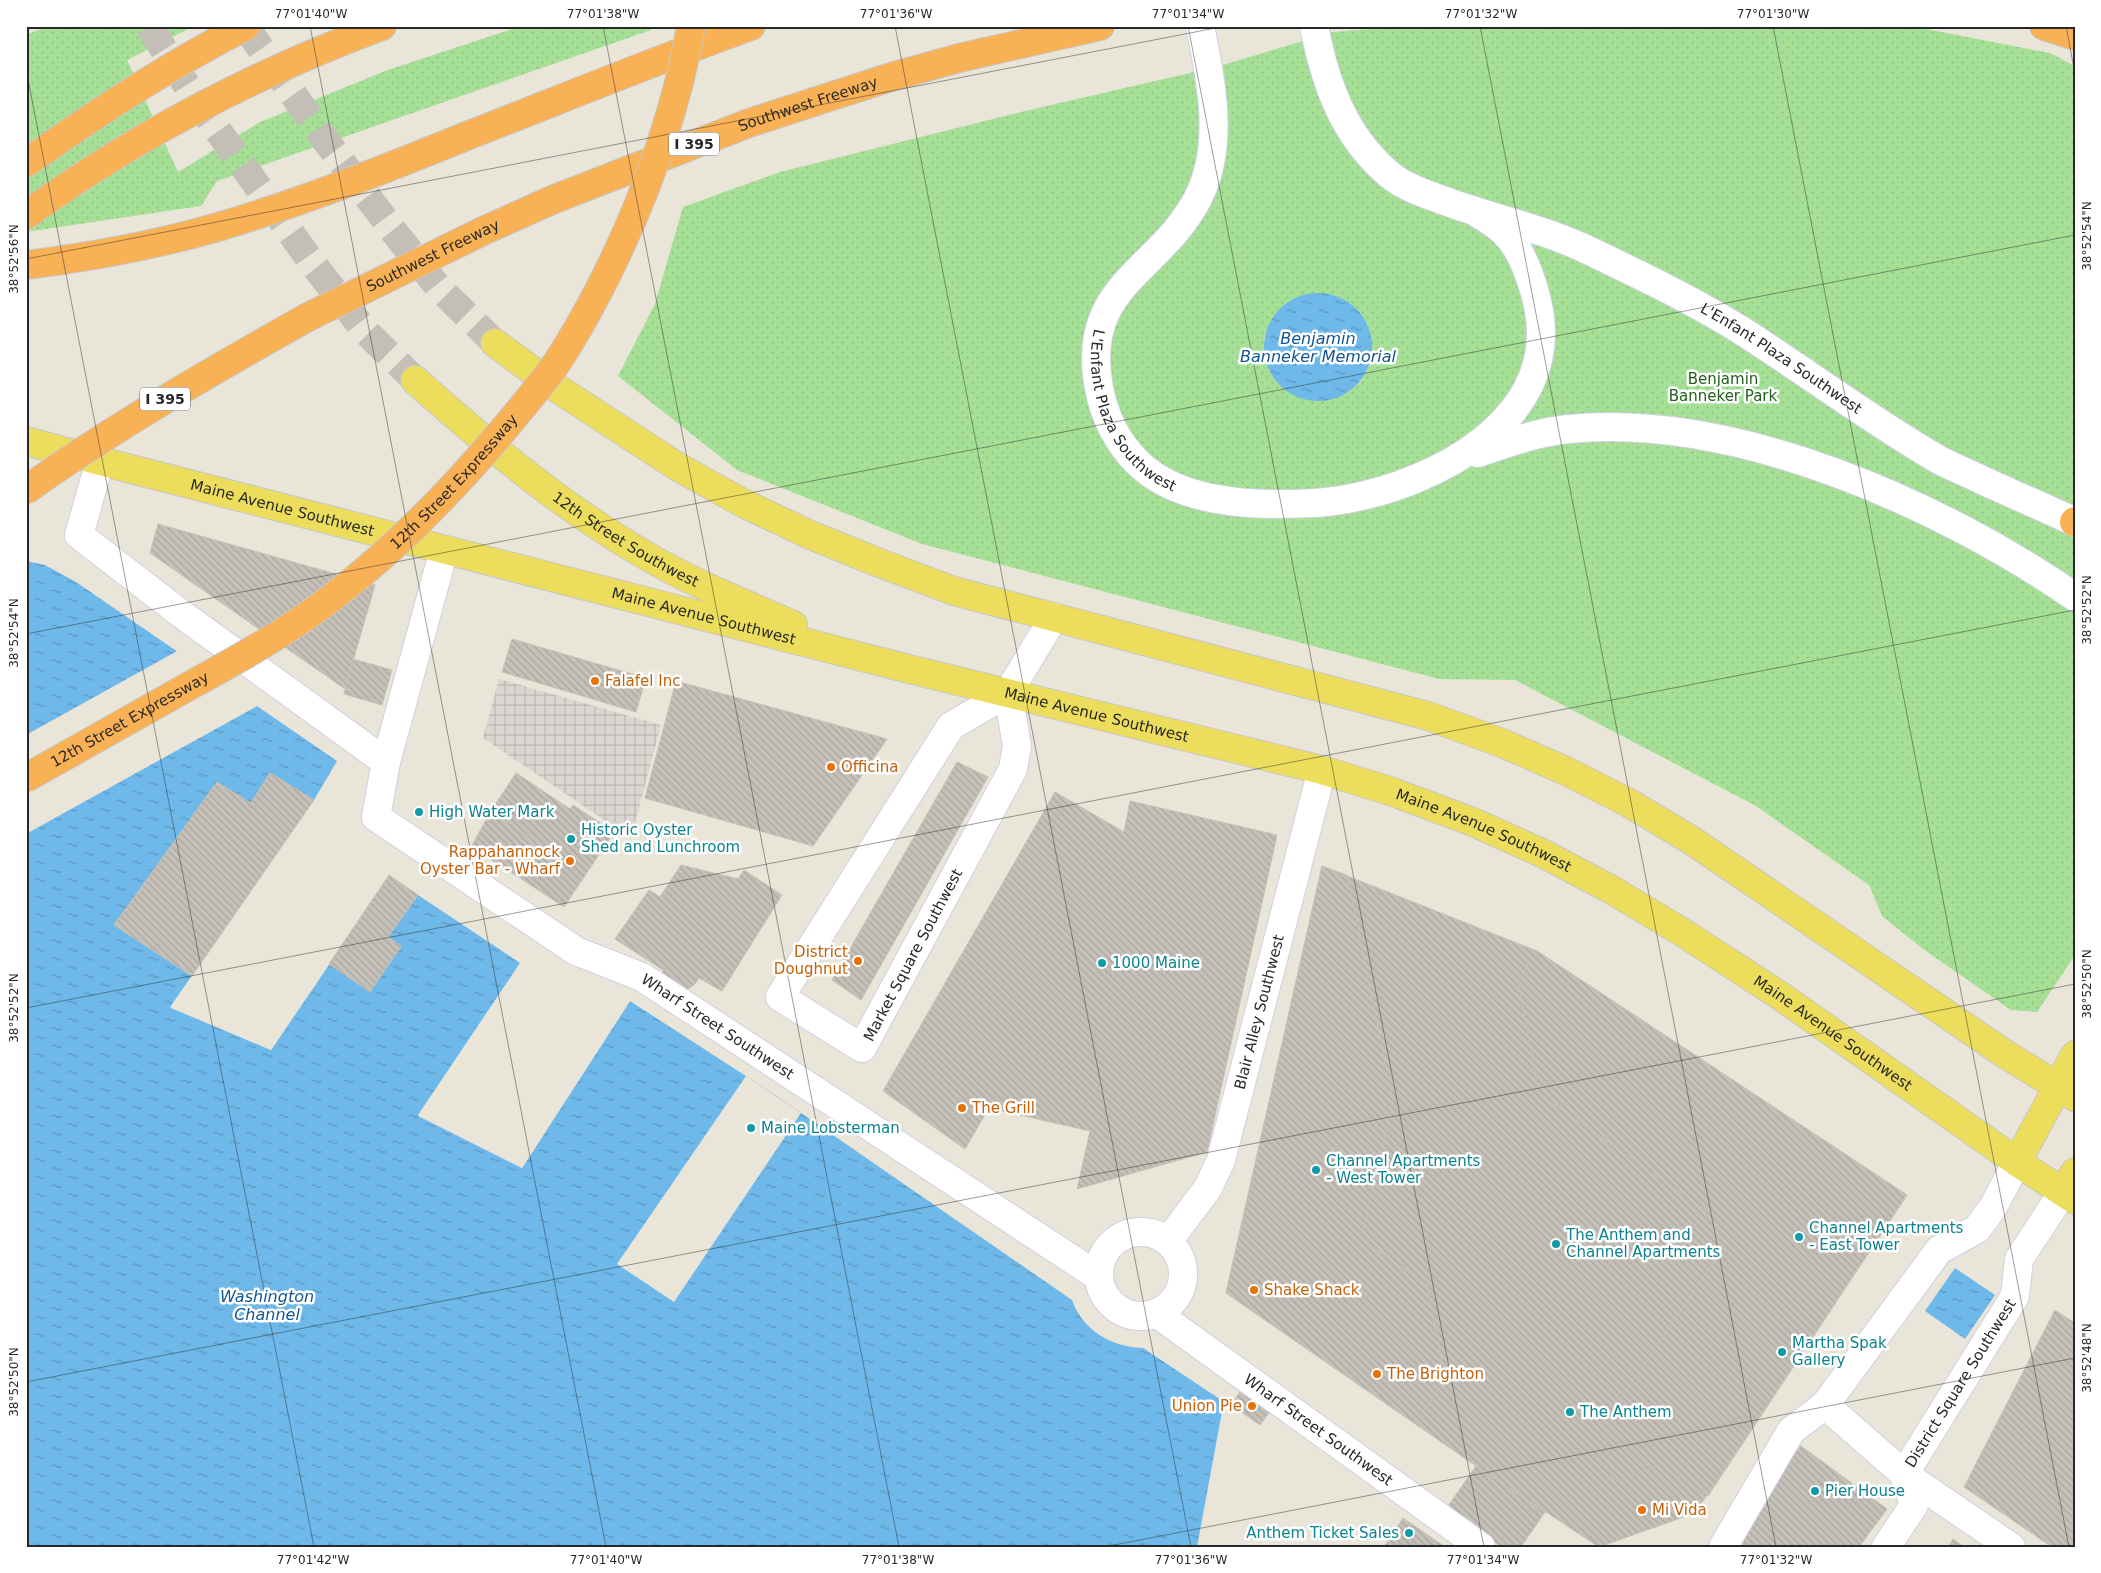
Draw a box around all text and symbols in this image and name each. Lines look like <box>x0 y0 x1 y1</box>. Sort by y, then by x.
text: 77°01'40"W <box>275 7 347 21</box>
text: 77°01'38"W <box>567 7 639 21</box>
text: 77°01'36"W <box>860 7 932 21</box>
text: 77°01'34"W <box>1152 7 1224 21</box>
text: 77°01'32"W <box>1445 7 1517 21</box>
text: 77°01'30"W <box>1737 7 1809 21</box>
street label: Southwest Freeway <box>735 73 880 135</box>
road number: I 395 <box>669 132 719 156</box>
text: 38°52'54"N <box>2080 201 2094 271</box>
street label: Southwest Freeway <box>363 216 502 296</box>
text: 38°52'56"N <box>7 224 21 294</box>
street label: L'Enfant Plaza Southwest <box>1697 299 1865 418</box>
street label: L'Enfant Plaza Southwest <box>1087 327 1179 495</box>
water label: Benjamin Banneker Memorial <box>1240 329 1397 366</box>
park label: Benjamin Banneker Park <box>1669 370 1778 405</box>
road number: I 395 <box>140 388 190 410</box>
street label: 12th Street Expressway <box>387 410 522 553</box>
street label: Maine Avenue Southwest <box>189 476 376 540</box>
street label: 12th Street Southwest <box>549 488 702 591</box>
text: 38°52'52"N <box>2080 575 2094 645</box>
street label: Maine Avenue Southwest <box>610 584 798 649</box>
text: 38°52'54"N <box>7 598 21 668</box>
street label: 12th Street Expressway <box>47 668 212 771</box>
place label: Falafel Inc <box>605 672 680 690</box>
marker: Falafel Inc <box>589 675 601 687</box>
street label: Maine Avenue Southwest <box>1002 684 1191 746</box>
place label: Officina <box>841 758 898 776</box>
marker: Officina <box>825 761 837 773</box>
street label: Maine Avenue Southwest <box>1393 785 1575 876</box>
place label: High Water Mark <box>429 803 555 821</box>
marker: High Water Mark <box>413 806 425 818</box>
place label: Historic Oyster Shed and Lunchroom <box>581 821 740 856</box>
marker: Historic Oyster Shed and Lunchroom <box>565 833 577 845</box>
place label: Rappahannock Oyster Bar - Wharf <box>420 843 561 878</box>
marker: Rappahannock Oyster Bar - Wharf <box>564 855 576 867</box>
street label: Market Square Southwest <box>860 866 966 1044</box>
street label: Blair Alley Southwest <box>1231 933 1288 1091</box>
place label: District Doughnut <box>774 943 848 978</box>
text: 38°52'50"N <box>2080 949 2094 1019</box>
place label: 1000 Maine <box>1112 954 1200 972</box>
marker: District Doughnut <box>852 955 864 967</box>
marker: 1000 Maine <box>1096 957 1108 969</box>
street label: Wharf Street Southwest <box>638 970 797 1083</box>
street label: Maine Avenue Southwest <box>1750 972 1916 1095</box>
text: 38°52'52"N <box>7 973 21 1043</box>
place label: The Grill <box>971 1099 1035 1117</box>
marker: The Grill <box>956 1102 968 1114</box>
place label: Maine Lobsterman <box>761 1119 900 1137</box>
marker: Maine Lobsterman <box>745 1122 757 1134</box>
place label: Channel Apartments - West Tower <box>1326 1152 1481 1187</box>
marker: Channel Apartments - West Tower <box>1310 1164 1322 1176</box>
place label: Channel Apartments - East Tower <box>1809 1219 1964 1254</box>
place label: The Anthem and Channel Apartments <box>1565 1226 1721 1261</box>
marker: Channel Apartments - East Tower <box>1793 1231 1805 1243</box>
marker: The Anthem and Channel Apartments <box>1550 1238 1562 1250</box>
place label: Shake Shack <box>1264 1281 1360 1299</box>
marker: Shake Shack <box>1248 1284 1260 1296</box>
water label: Washington Channel <box>220 1287 314 1324</box>
street label: District Square Southwest <box>1901 1296 2020 1471</box>
text: 38°52'48"N <box>2080 1323 2094 1393</box>
place label: Martha Spak Gallery <box>1792 1334 1887 1369</box>
marker: Martha Spak Gallery <box>1776 1346 1788 1358</box>
text: 38°52'50"N <box>7 1347 21 1417</box>
place label: The Brighton <box>1386 1365 1484 1383</box>
marker: The Brighton <box>1371 1368 1383 1380</box>
street label: Wharf Street Southwest <box>1240 1370 1396 1490</box>
place label: Union Pie <box>1172 1397 1242 1415</box>
marker: Union Pie <box>1246 1400 1258 1412</box>
place label: The Anthem <box>1579 1403 1672 1421</box>
marker: The Anthem <box>1564 1406 1576 1418</box>
place label: Pier House <box>1825 1482 1905 1500</box>
marker: Pier House <box>1809 1485 1821 1497</box>
place label: Mi Vida <box>1652 1501 1707 1519</box>
marker: Mi Vida <box>1636 1504 1648 1516</box>
place label: Anthem Ticket Sales <box>1246 1524 1399 1542</box>
marker: Anthem Ticket Sales <box>1403 1527 1415 1539</box>
text: 77°01'42"W <box>277 1553 349 1567</box>
text: 77°01'40"W <box>570 1553 642 1567</box>
text: 77°01'38"W <box>862 1553 934 1567</box>
text: 77°01'36"W <box>1155 1553 1227 1567</box>
text: 77°01'34"W <box>1447 1553 1519 1567</box>
text: 77°01'32"W <box>1740 1553 1812 1567</box>

